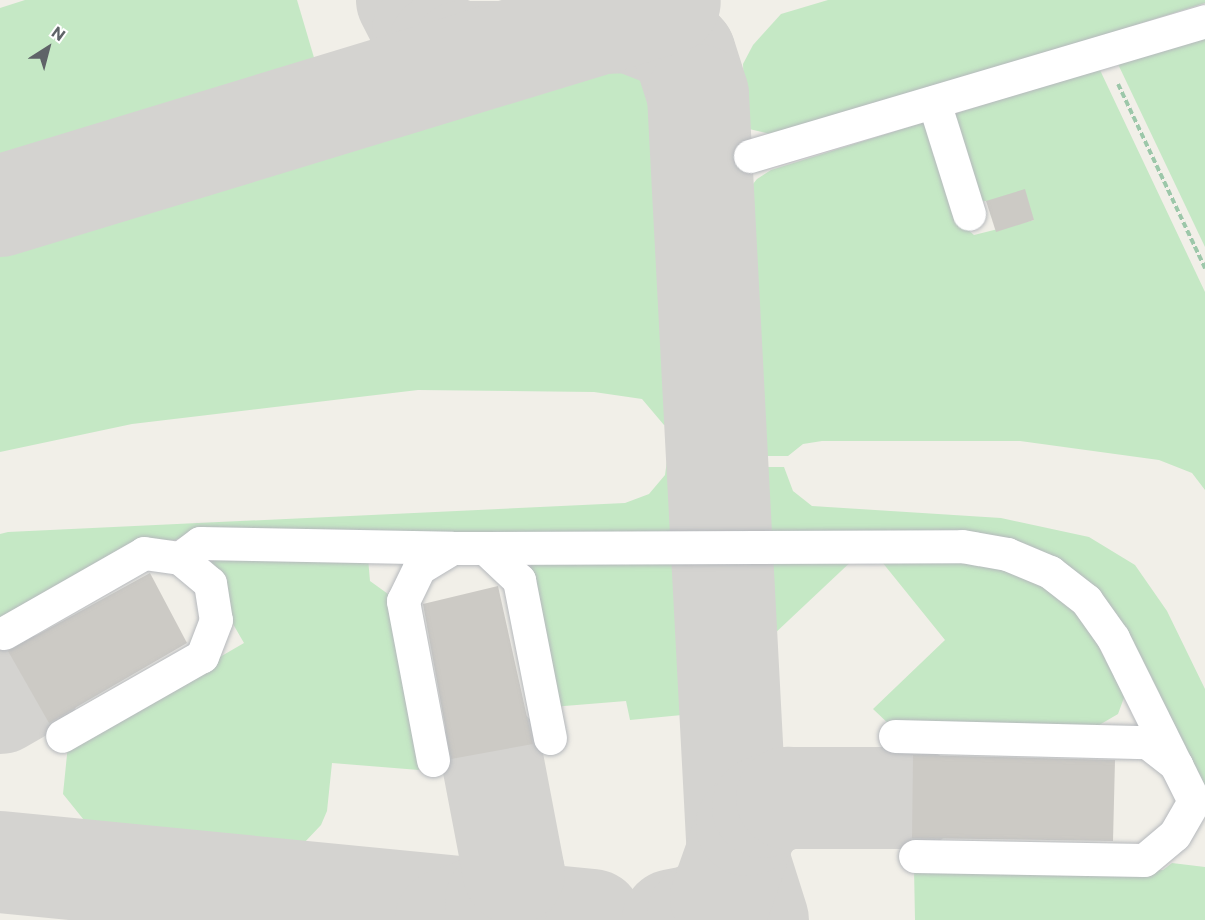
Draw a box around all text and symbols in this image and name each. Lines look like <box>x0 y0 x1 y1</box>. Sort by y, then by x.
north arrow <box>18 18 78 78</box>
text: N <box>48 22 69 44</box>

